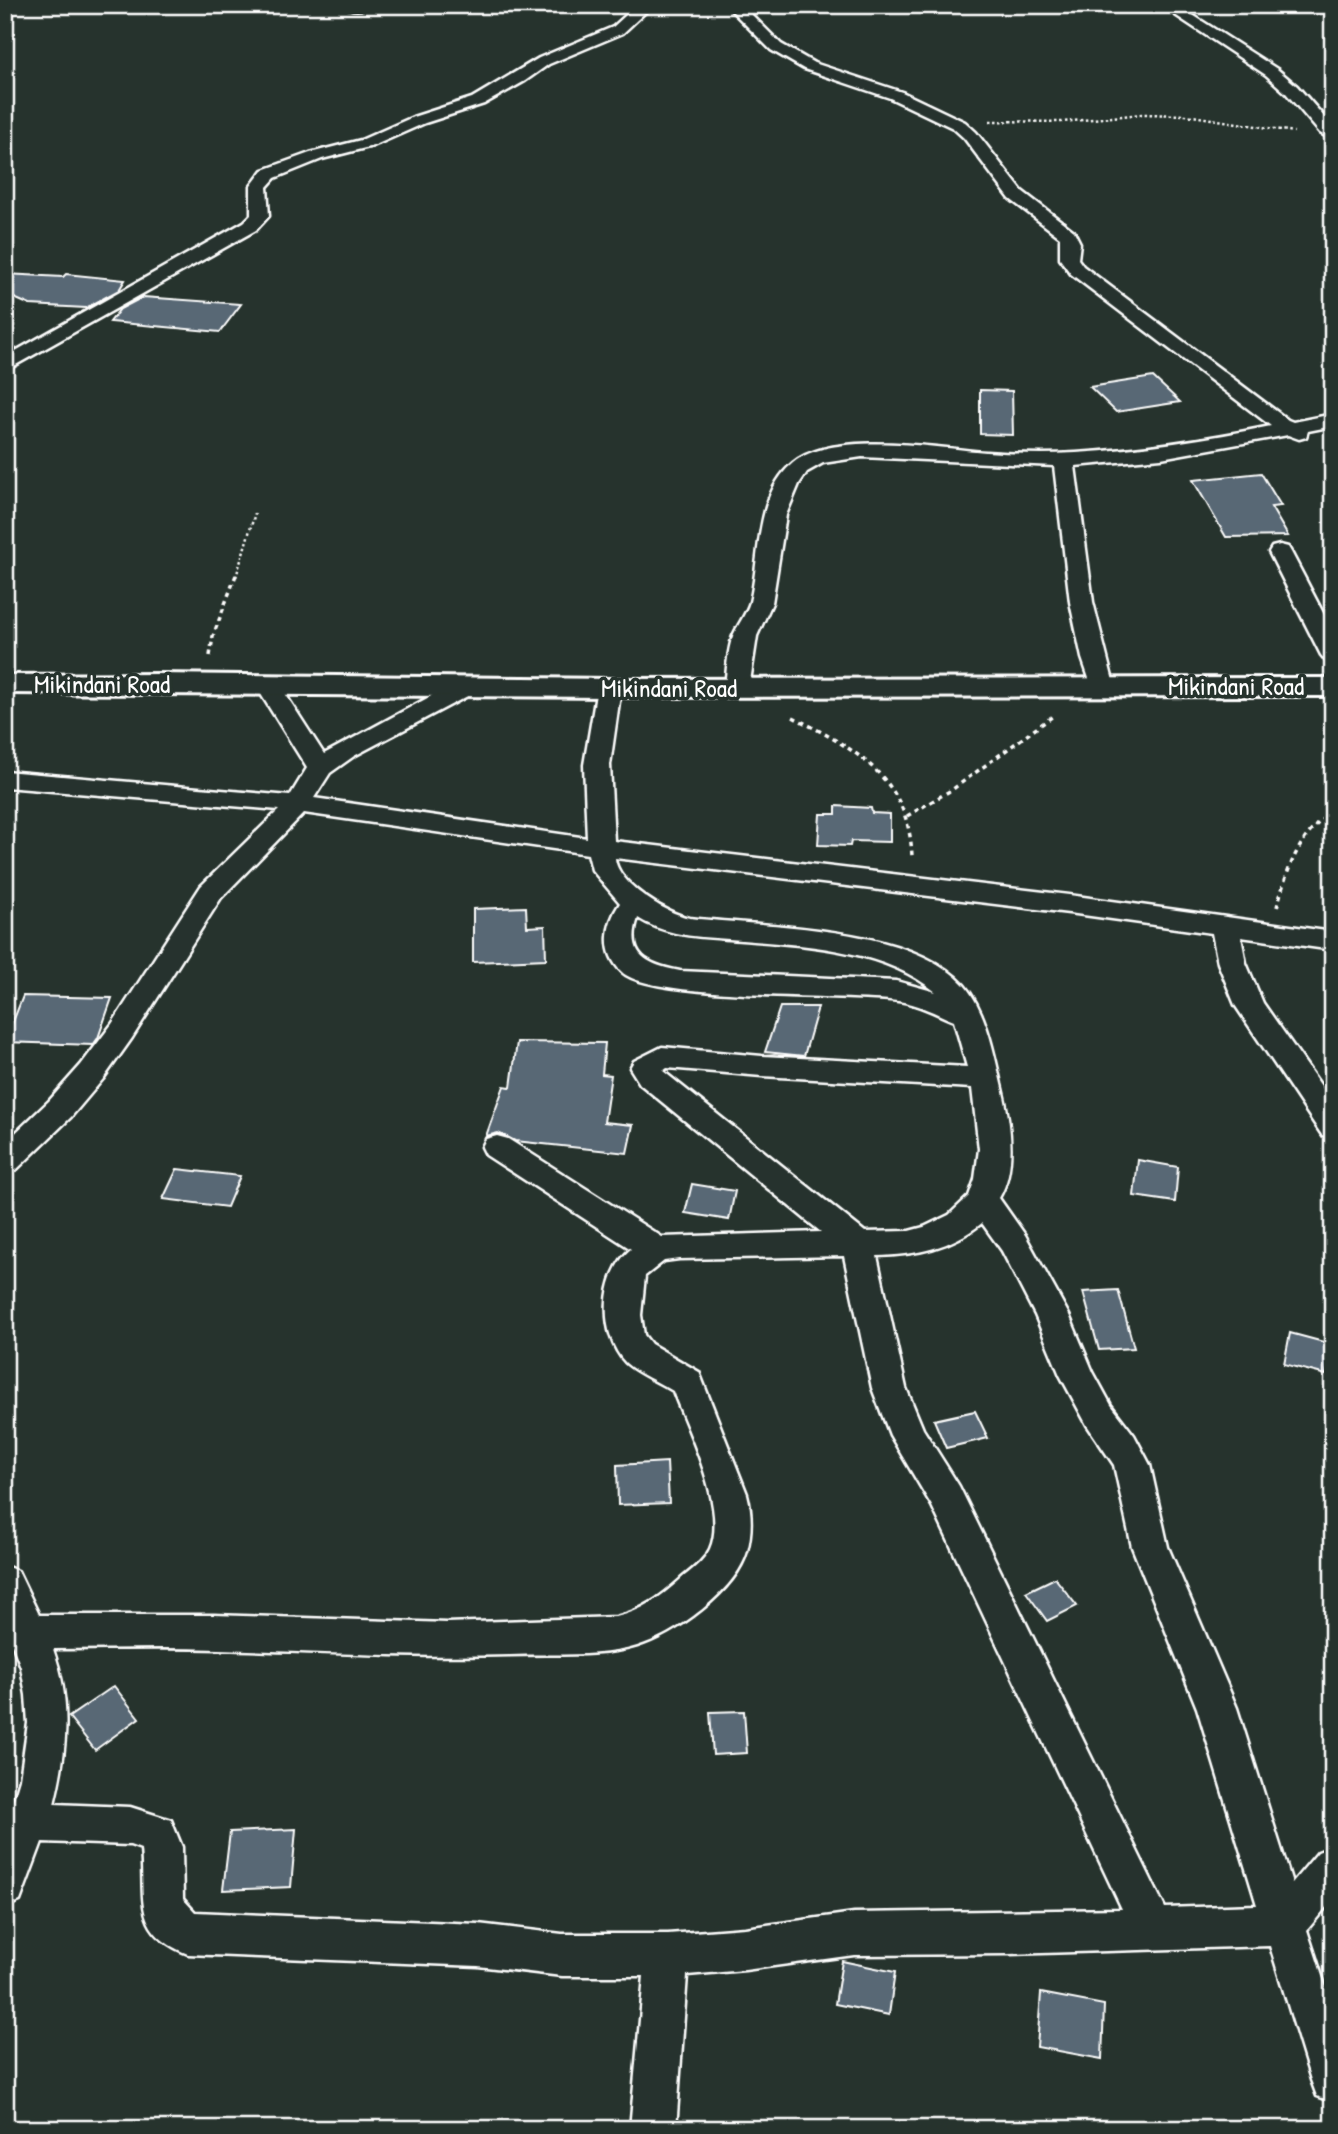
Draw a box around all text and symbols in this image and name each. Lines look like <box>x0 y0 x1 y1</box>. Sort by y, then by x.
street label: Mikindani Road <box>34 666 170 701</box>
street label: Mikindani Road <box>1168 668 1304 703</box>
street label: Mikindani Road <box>601 670 737 705</box>

